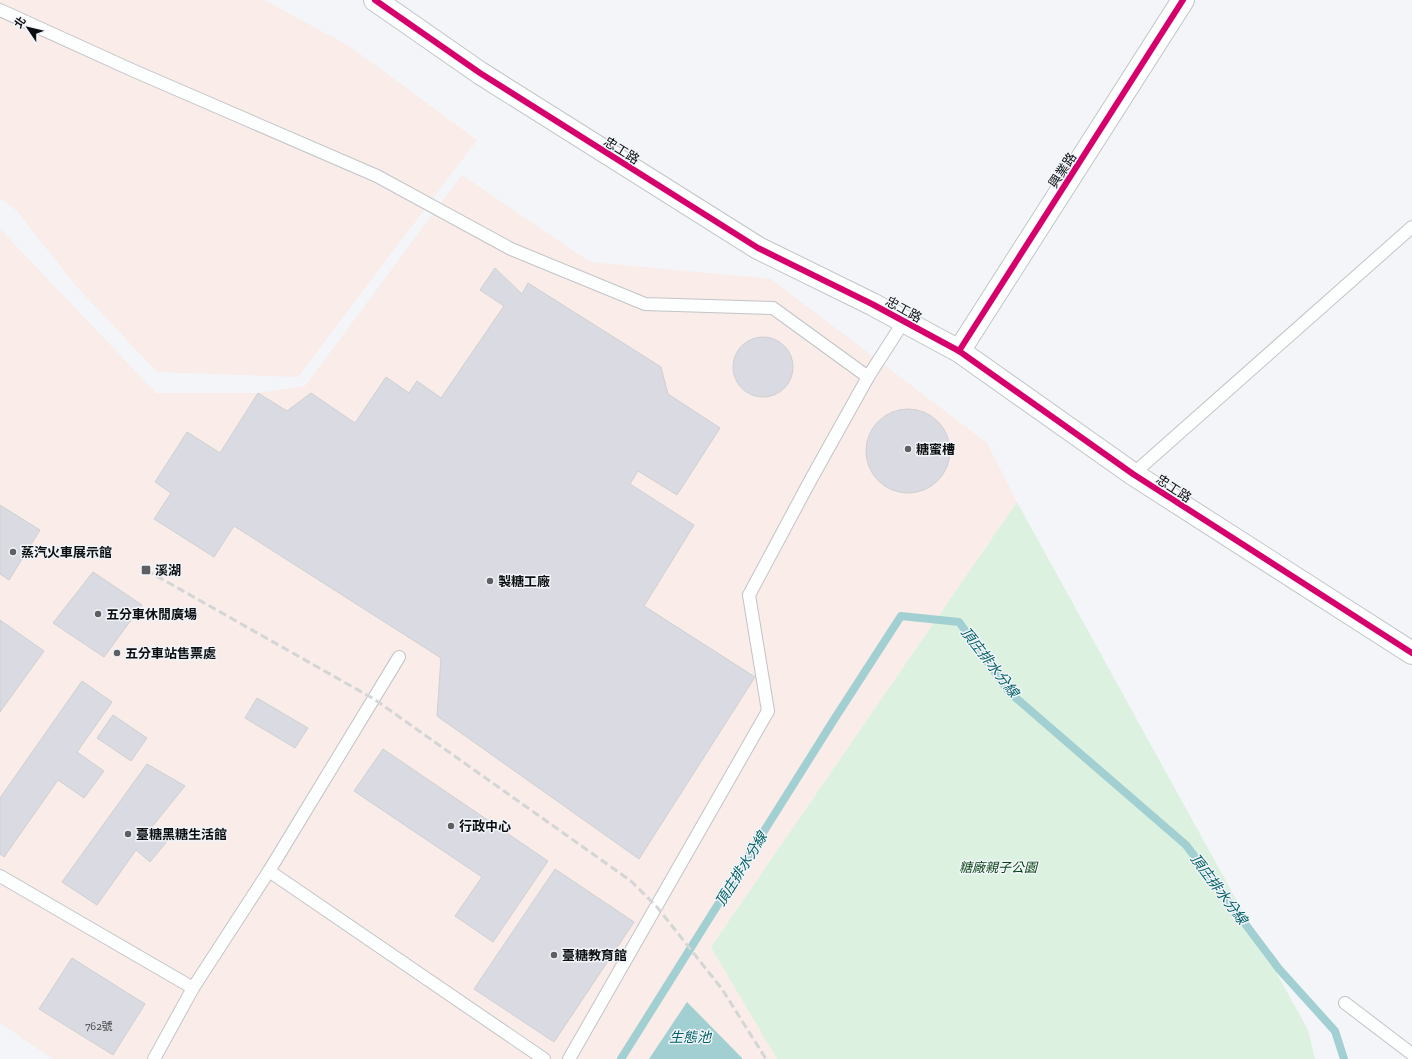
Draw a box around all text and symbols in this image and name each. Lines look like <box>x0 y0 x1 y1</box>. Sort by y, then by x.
north arrow <box>8 8 48 48</box>
text: 北 <box>12 14 29 31</box>
street label: 忠工路 <box>601 134 642 167</box>
street label: 興業路 <box>1046 150 1079 191</box>
street label: 忠工路 <box>883 293 924 325</box>
place label: 糖蜜槽 <box>916 442 955 457</box>
marker: 糖蜜槽 <box>903 444 913 454</box>
street label: 忠工路 <box>1153 472 1194 505</box>
place label: 蒸汽火車展示館 <box>21 545 112 560</box>
marker: 蒸汽火車展示館 <box>8 547 18 557</box>
place label: 溪湖 <box>155 563 181 578</box>
marker: 溪湖 <box>140 564 152 576</box>
place label: 製糖工廠 <box>498 574 550 589</box>
marker: 製糖工廠 <box>485 576 495 586</box>
place label: 五分車休閒廣場 <box>106 607 197 622</box>
marker: 五分車休閒廣場 <box>93 609 103 619</box>
water label: 頂庄排水分線 <box>957 624 1023 702</box>
place label: 五分車站售票處 <box>125 646 216 661</box>
marker: 五分車站售票處 <box>112 648 122 658</box>
place label: 行政中心 <box>459 819 511 834</box>
marker: 行政中心 <box>446 821 456 831</box>
place label: 臺糖黑糖生活館 <box>136 827 227 842</box>
water label: 頂庄排水分線 <box>712 827 772 909</box>
marker: 臺糖黑糖生活館 <box>123 829 133 839</box>
water label: 頂庄排水分線 <box>1187 851 1252 930</box>
park label: 糖廠親子公園 <box>959 860 1039 875</box>
place label: 臺糖教育館 <box>562 948 627 963</box>
marker: 臺糖教育館 <box>549 950 559 960</box>
house number: 762號 <box>85 1020 113 1033</box>
water label: 生態池 <box>669 1029 713 1046</box>

